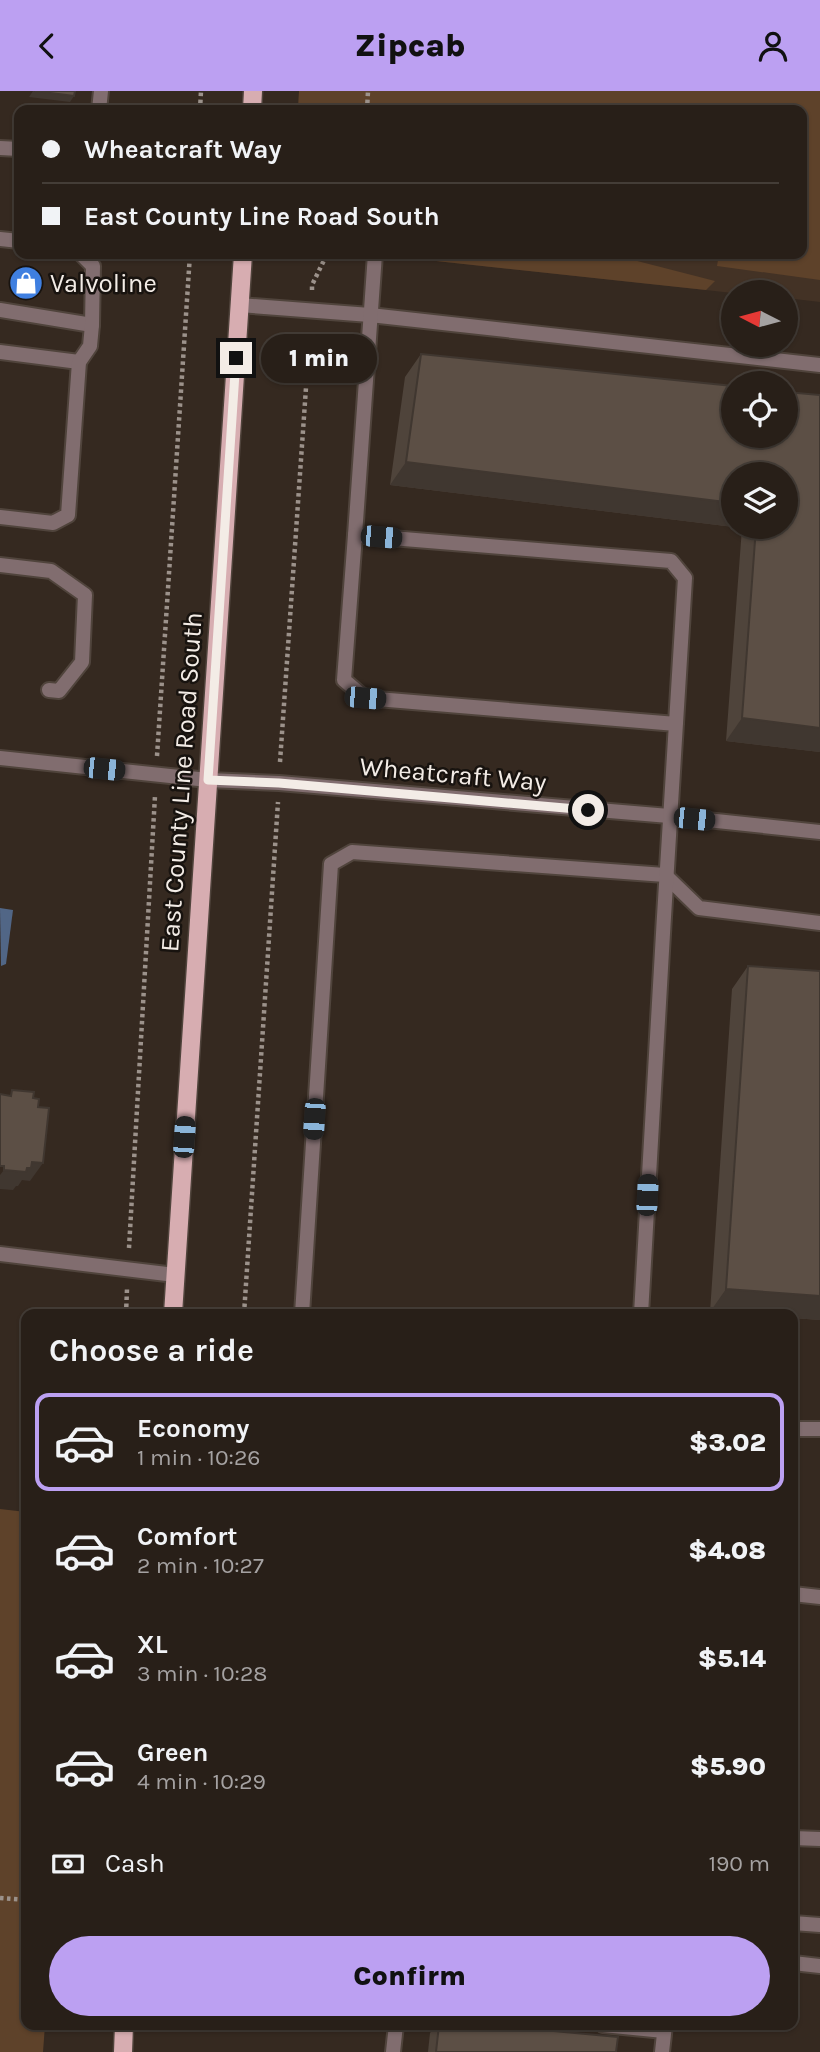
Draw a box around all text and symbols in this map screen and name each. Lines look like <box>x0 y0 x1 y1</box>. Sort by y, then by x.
icon: back <box>28 27 66 65</box>
text: Zipcab <box>355 27 465 64</box>
icon: person <box>754 27 792 65</box>
text: Wheatcraft Way <box>84 134 282 165</box>
text: East County Line Road South <box>84 201 440 232</box>
shop icon: Valvoline <box>7 264 45 302</box>
place label: Valvoline <box>50 268 157 299</box>
north arrow <box>721 280 798 357</box>
map controls <box>721 280 798 539</box>
callout: 1 min <box>260 334 376 383</box>
route end <box>220 342 252 374</box>
text: 1 min <box>289 345 349 372</box>
button: locate <box>721 371 798 448</box>
button: layers <box>721 462 798 539</box>
car <box>360 525 403 549</box>
street label: East County Line Road South <box>154 611 209 953</box>
car <box>344 686 387 710</box>
street label: Wheatcraft Way <box>358 751 548 798</box>
car <box>83 756 126 782</box>
route start <box>572 794 604 826</box>
car <box>673 806 716 832</box>
car <box>303 1097 326 1141</box>
car <box>173 1115 196 1159</box>
car <box>636 1173 659 1217</box>
text: Choose a ride <box>49 1332 254 1369</box>
icon: car <box>53 1411 116 1474</box>
text: Economy <box>137 1413 249 1444</box>
text: $3.02 <box>689 1427 766 1458</box>
text: 1 min · 10:26 <box>137 1444 260 1471</box>
icon: car <box>53 1519 116 1582</box>
text: Comfort <box>137 1521 238 1552</box>
text: $4.08 <box>688 1535 766 1566</box>
text: 2 min · 10:27 <box>137 1552 264 1579</box>
icon: car <box>53 1627 116 1690</box>
text: XL <box>137 1629 168 1660</box>
text: $5.14 <box>698 1643 766 1674</box>
text: 3 min · 10:28 <box>137 1660 267 1687</box>
icon: car <box>53 1735 116 1798</box>
text: Green <box>137 1737 209 1768</box>
text: $5.90 <box>690 1751 766 1782</box>
text: 4 min · 10:29 <box>137 1768 266 1795</box>
icon: cash <box>49 1845 87 1883</box>
text: Cash <box>105 1848 165 1879</box>
text: 190 m <box>708 1850 770 1877</box>
button: Confirm <box>49 1936 770 2016</box>

